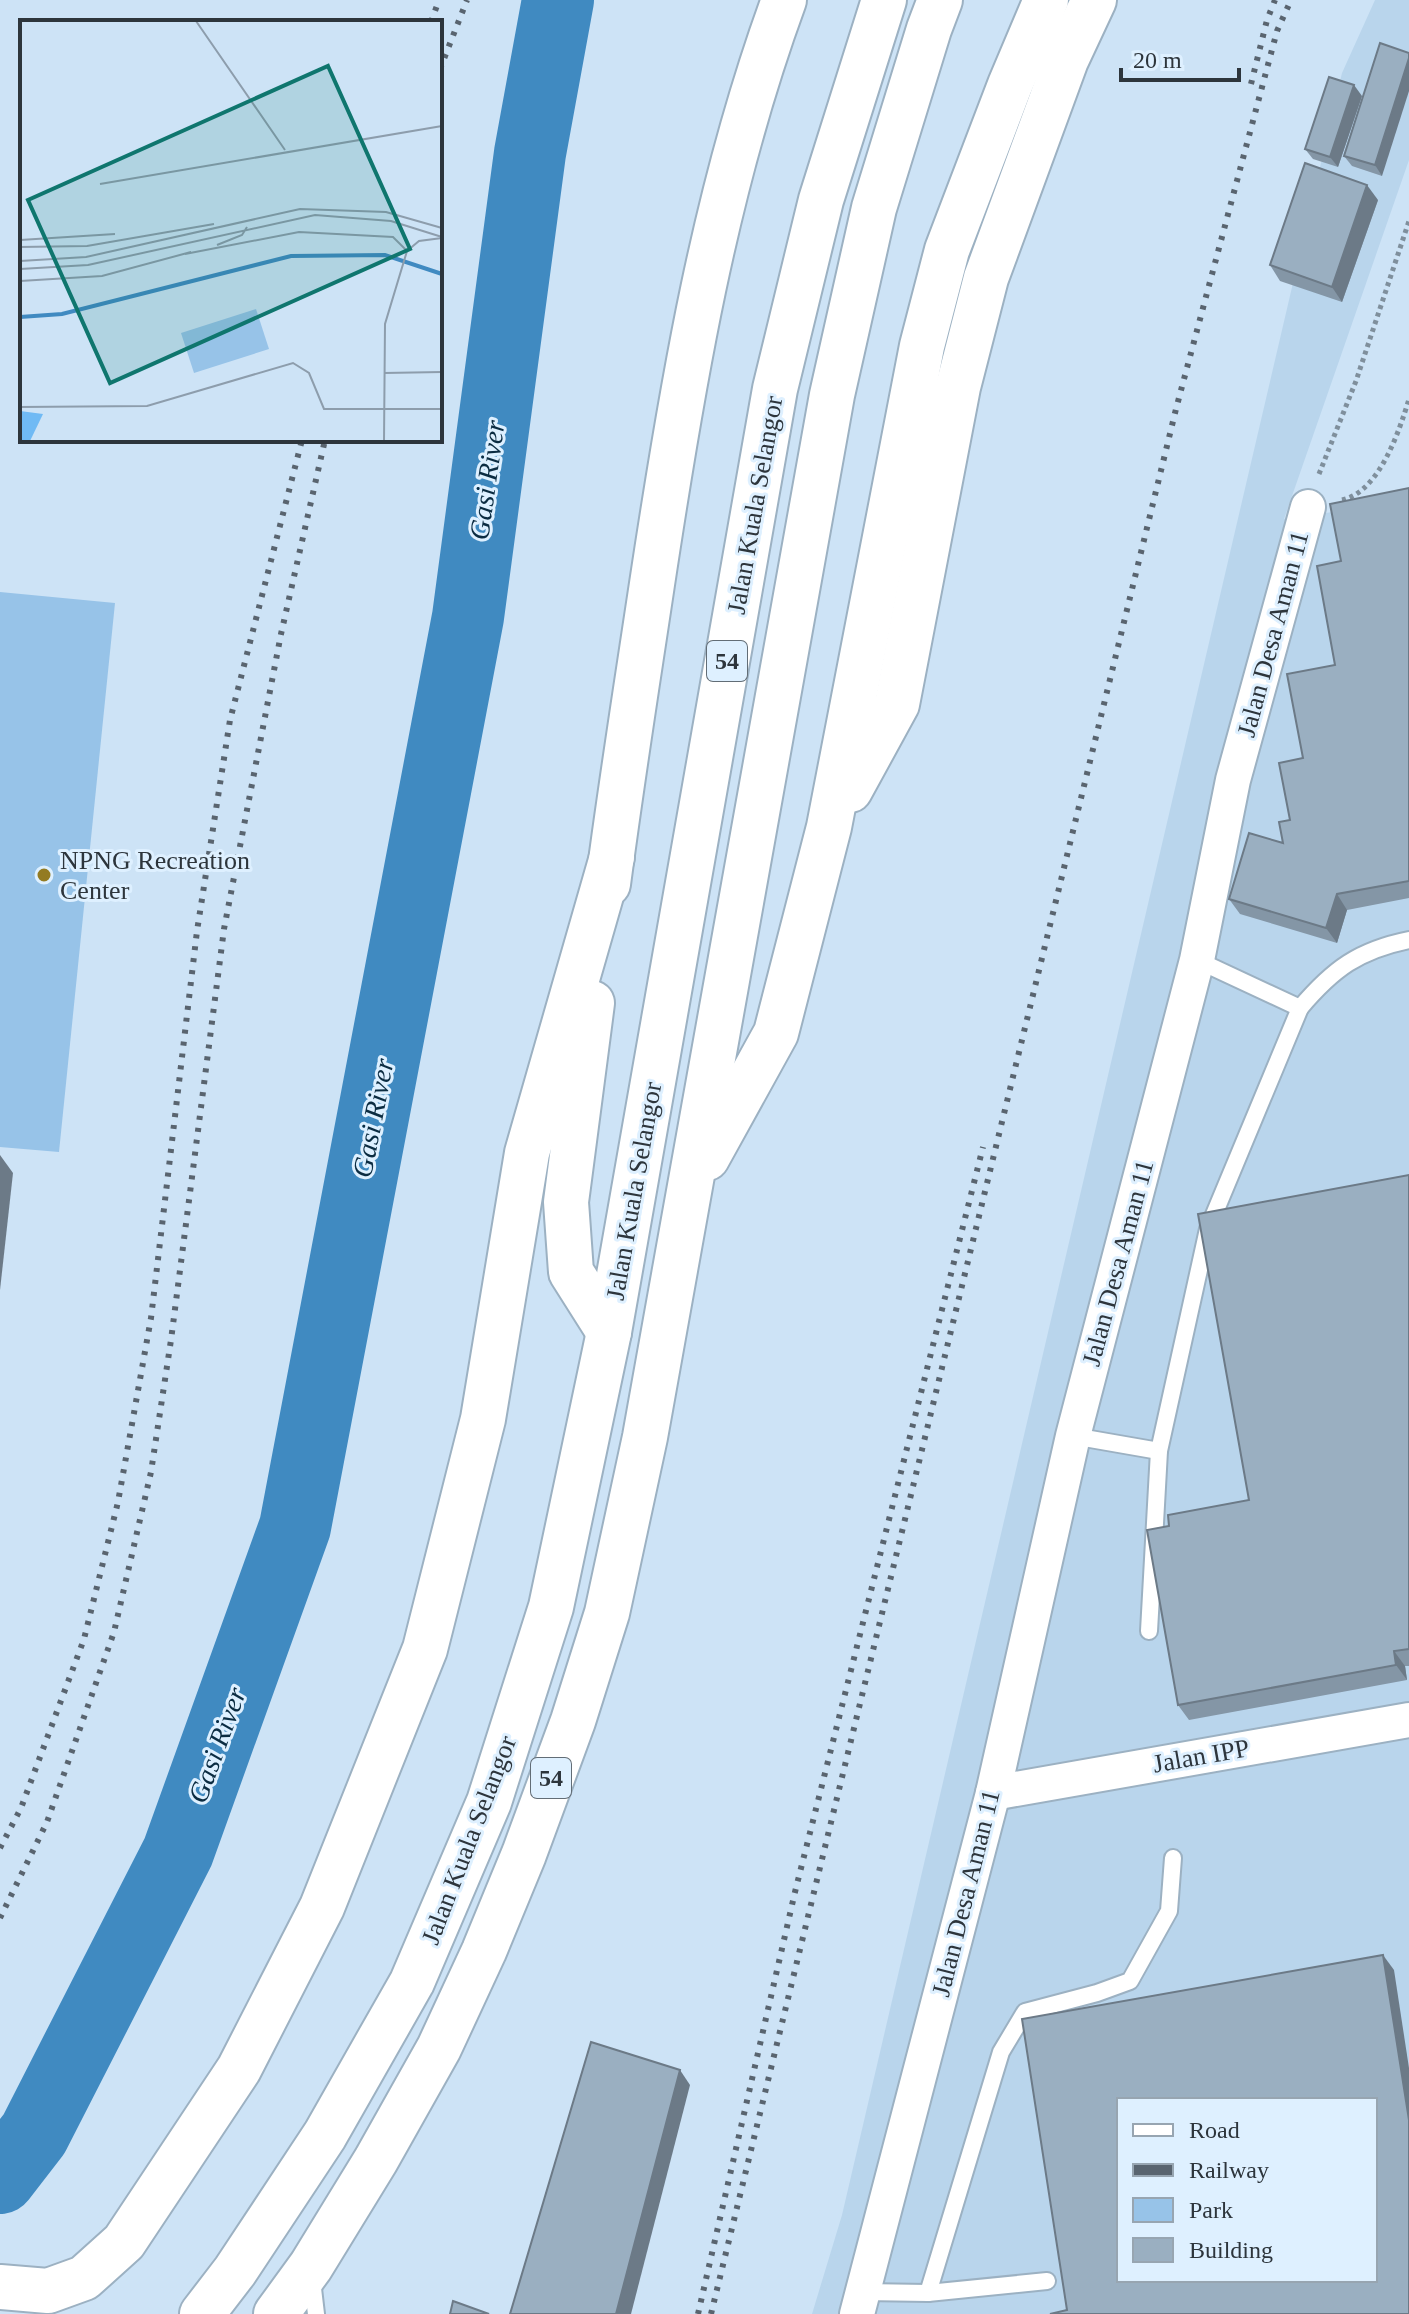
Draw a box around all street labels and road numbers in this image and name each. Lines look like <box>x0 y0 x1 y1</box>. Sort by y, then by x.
street label: Jalan Kuala Selangor <box>722 393 789 616</box>
street label: Jalan Desa Aman 11 <box>1232 528 1314 740</box>
road number: 54 <box>707 641 747 681</box>
street label: Jalan Kuala Selangor <box>601 1079 668 1302</box>
street label: Jalan Desa Aman 11 <box>1077 1157 1159 1369</box>
street label: Jalan Kuala Selangor <box>416 1731 522 1948</box>
street label: Jalan IPP <box>1150 1733 1252 1779</box>
road number: 54 <box>531 1758 571 1798</box>
street label: Jalan Desa Aman 11 <box>926 1787 1006 1999</box>

